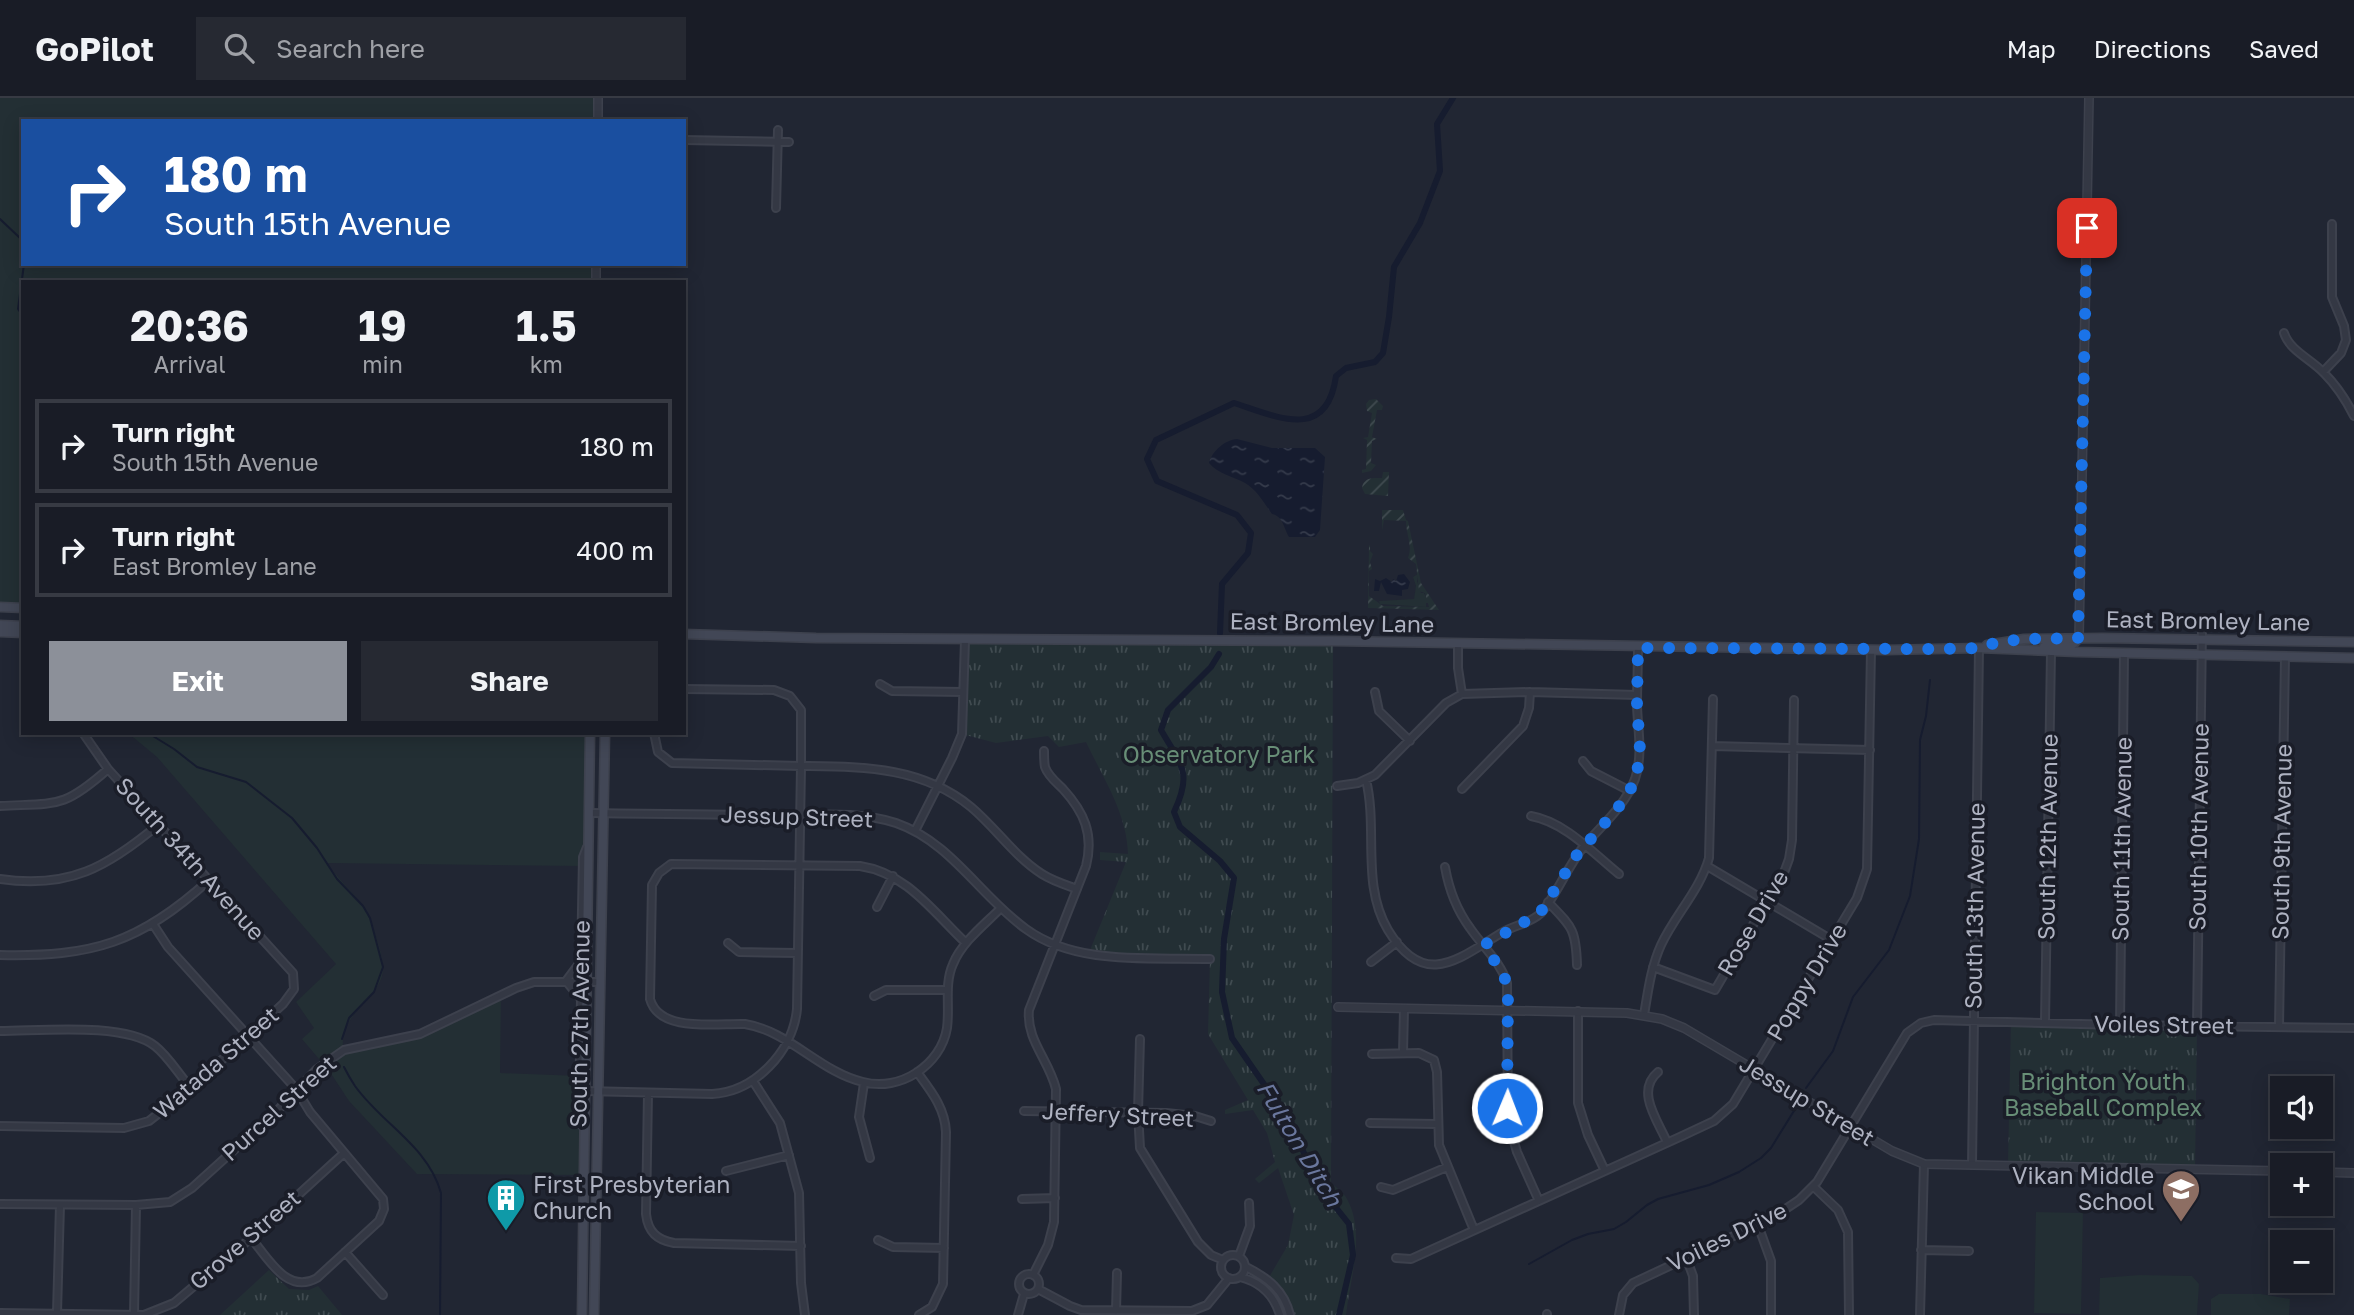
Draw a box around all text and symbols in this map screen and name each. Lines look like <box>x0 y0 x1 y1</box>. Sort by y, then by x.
search box <box>196 17 686 80</box>
text: GoPilot <box>35 29 154 68</box>
icon: search <box>220 29 258 67</box>
text: Search here <box>276 33 425 64</box>
text: Map <box>2007 34 2056 63</box>
text: Directions <box>2094 34 2211 63</box>
text: Saved <box>2249 34 2319 63</box>
text: 180 m <box>164 144 308 203</box>
icon: right <box>49 147 140 238</box>
pin <box>2057 198 2117 258</box>
text: South 15th Avenue <box>164 204 451 242</box>
icon: arrive <box>2068 209 2106 247</box>
text: 20:36 <box>130 300 249 350</box>
text: 19 <box>358 300 407 350</box>
text: 1.5 <box>516 300 577 350</box>
text: Arrival <box>154 350 226 378</box>
text: min <box>362 350 403 378</box>
text: km <box>530 350 563 378</box>
text: Turn right <box>112 417 235 448</box>
icon: right <box>53 427 91 465</box>
text: 180 m <box>580 431 654 462</box>
text: South 15th Avenue <box>112 448 318 476</box>
text: Turn right <box>112 521 235 552</box>
icon: right <box>53 531 91 569</box>
text: 400 m <box>576 535 654 566</box>
text: East Bromley Lane <box>112 552 317 580</box>
street label: East Bromley Lane <box>2105 604 2311 636</box>
street label: East Bromley Lane <box>1229 606 1435 638</box>
button: Exit <box>49 641 347 721</box>
button: Share <box>361 641 658 721</box>
street label: South 10th Avenue <box>2182 723 2214 931</box>
street label: South 12th Avenue <box>2031 734 2063 940</box>
street label: South 11th Avenue <box>2105 737 2137 941</box>
park label: Observatory Park <box>1123 740 1315 768</box>
street label: South 9th Avenue <box>2265 744 2297 940</box>
street label: South 34th Avenue <box>110 771 271 945</box>
street label: Jessup Street <box>720 799 874 833</box>
street label: South 13th Avenue <box>1958 803 1990 1009</box>
street label: Rose Drive <box>1711 865 1794 980</box>
street label: Poppy Drive <box>1760 918 1852 1045</box>
street label: South 27th Avenue <box>563 920 595 1128</box>
street label: Watada Street <box>147 1000 284 1124</box>
street label: Voiles Street <box>2094 1009 2234 1039</box>
street label: Purcel Street <box>215 1048 342 1166</box>
street label: Jessup Street <box>1735 1049 1880 1151</box>
park label: Brighton Youth Baseball Complex <box>2004 1067 2202 1121</box>
position arrow <box>1470 1071 1544 1145</box>
water label: Fulton Ditch <box>1251 1075 1350 1212</box>
map controls <box>2270 1076 2333 1293</box>
button: sound <box>2270 1076 2333 1139</box>
street label: Jeffery Street <box>1041 1096 1195 1132</box>
button: + <box>2270 1153 2333 1216</box>
place label: Vikan Middle School <box>2012 1161 2154 1215</box>
school or university icon: Vikan Middle School <box>2160 1168 2202 1223</box>
place label: First Presbyterian Church <box>533 1170 730 1224</box>
building icon: First Presbyterian Church <box>485 1177 527 1232</box>
street label: Grove Street <box>183 1183 306 1295</box>
street label: Voiles Drive <box>1662 1195 1791 1277</box>
button: − <box>2270 1230 2333 1293</box>

